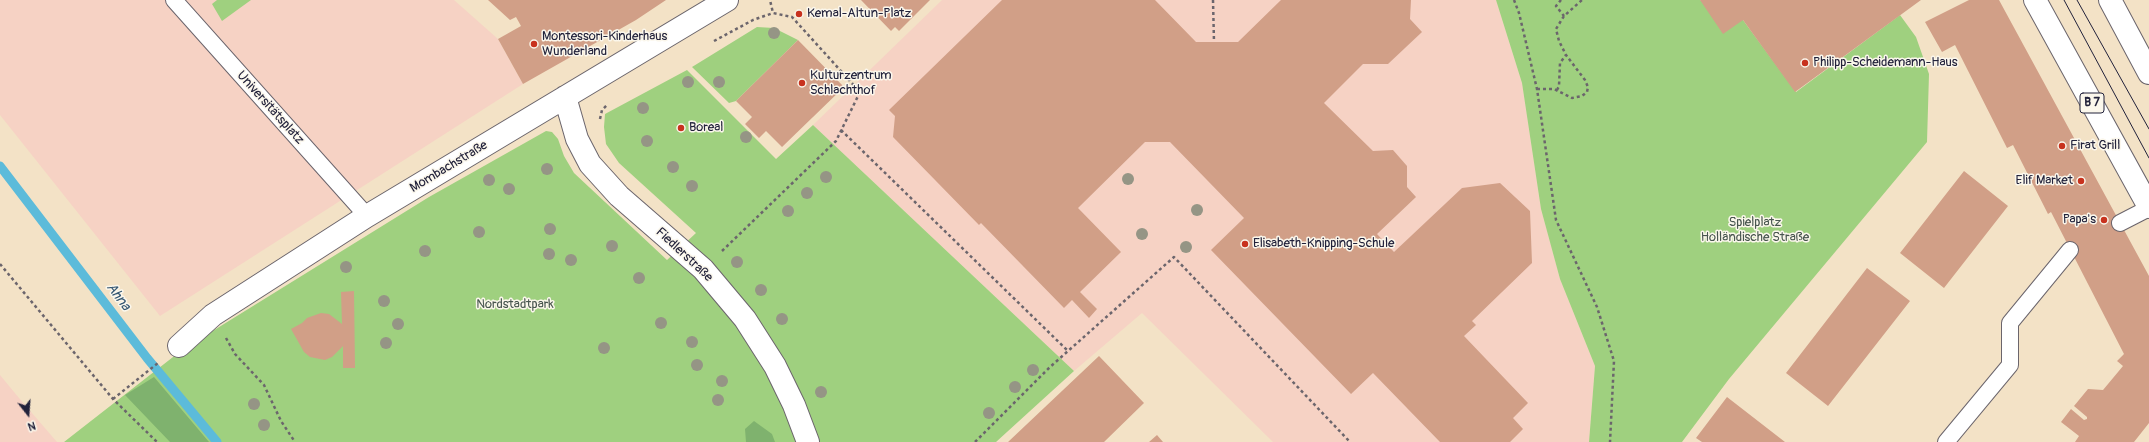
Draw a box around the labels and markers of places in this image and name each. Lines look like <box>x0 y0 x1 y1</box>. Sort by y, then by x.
place label: Kemal-Altun-Platz <box>807 6 911 22</box>
marker: Kemal-Altun-Platz <box>794 9 804 19</box>
place label: Montessori-Kinderhaus Wunderland <box>542 29 667 60</box>
marker: Montessori-Kinderhaus Wunderland <box>529 39 539 49</box>
place label: Philipp-Scheidemann-Haus <box>1813 55 1958 71</box>
marker: Philipp-Scheidemann-Haus <box>1800 58 1810 68</box>
place label: Kulturzentrum Schlachthof <box>810 68 892 99</box>
marker: Kulturzentrum Schlachthof <box>797 78 807 88</box>
place label: Boreal <box>689 120 723 136</box>
marker: Boreal <box>676 123 686 133</box>
place label: Firat Grill <box>2070 138 2120 154</box>
marker: Firat Grill <box>2057 141 2067 151</box>
place label: Elif Market <box>2016 173 2073 189</box>
marker: Elif Market <box>2076 176 2086 186</box>
place label: Papa's <box>2063 212 2096 228</box>
marker: Papa's <box>2099 215 2109 225</box>
place label: Elisabeth-Knipping-Schule <box>1253 236 1394 252</box>
marker: Elisabeth-Knipping-Schule <box>1240 239 1250 249</box>

